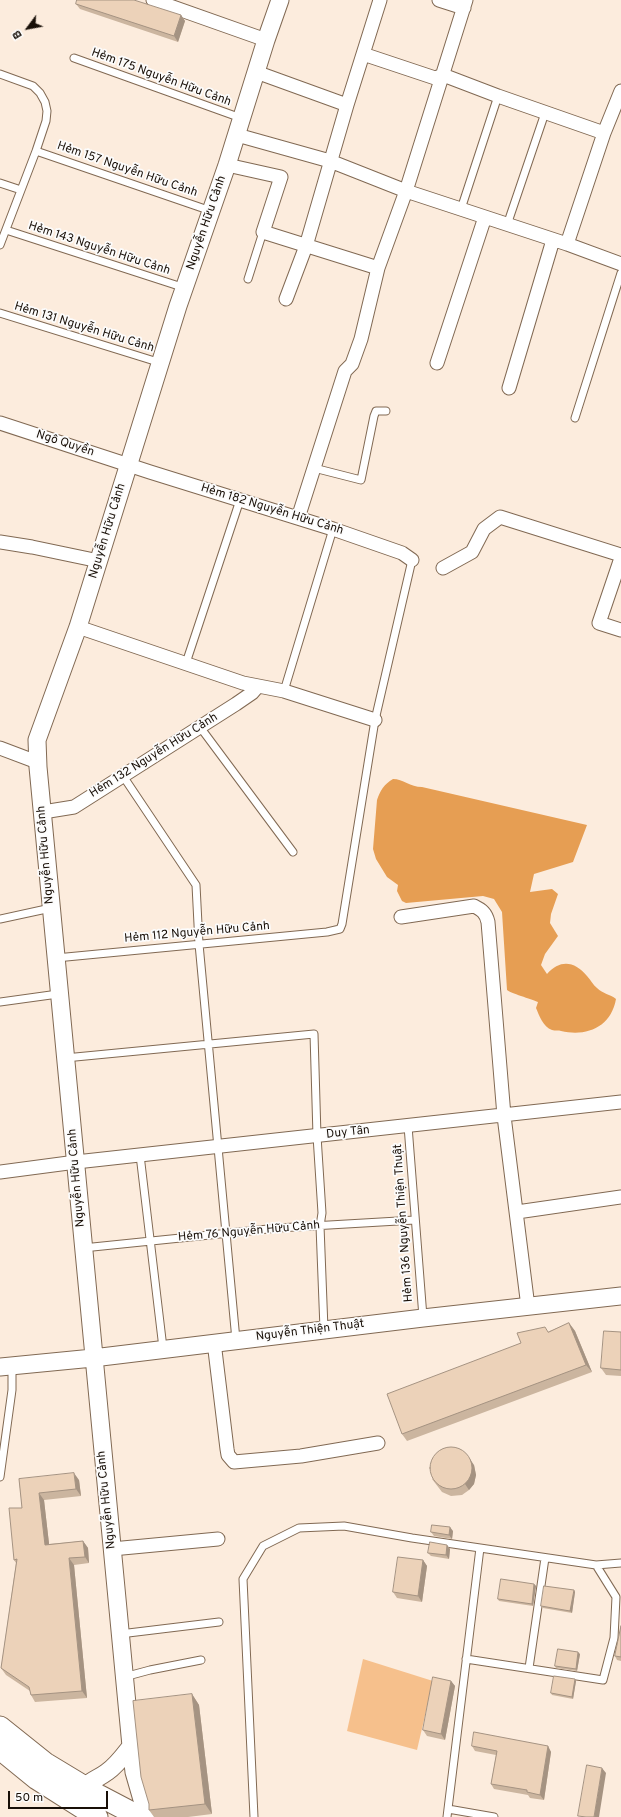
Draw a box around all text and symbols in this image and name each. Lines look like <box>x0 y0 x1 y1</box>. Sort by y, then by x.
north arrow <box>8 8 48 48</box>
text: B <box>10 27 26 41</box>
street label: Hẻm 175 Nguyễn Hữu Cảnh <box>89 46 233 110</box>
street label: Hẻm 157 Nguyễn Hữu Cảnh <box>55 139 199 201</box>
street label: Nguyễn Hữu Cảnh <box>184 174 230 272</box>
street label: Hẻm 143 Nguyễn Hữu Cảnh <box>26 219 172 279</box>
street label: Hẻm 131 Nguyễn Hữu Cảnh <box>12 300 156 356</box>
street label: Ngô Quyền <box>34 428 96 460</box>
street label: Hẻm 182 Nguyễn Hữu Cảnh <box>199 481 345 539</box>
street label: Nguyễn Hữu Cảnh <box>87 482 129 580</box>
street label: Hẻm 132 Nguyễn Hữu Cảnh <box>87 711 221 801</box>
street label: Nguyễn Hữu Cảnh <box>35 805 57 905</box>
street label: Hẻm 112 Nguyễn Hữu Cảnh <box>124 919 270 947</box>
street label: Duy Tân <box>326 1124 370 1142</box>
street label: Nguyễn Hữu Cảnh <box>66 1128 88 1228</box>
street label: Hẻm 136 Nguyễn Thiện Thuật <box>391 1143 417 1303</box>
street label: Hẻm 76 Nguyễn Hữu Cảnh <box>177 1219 321 1245</box>
street label: Nguyễn Thiện Thuật <box>255 1317 365 1345</box>
street label: Nguyễn Hữu Cảnh <box>95 1450 119 1550</box>
scale bar <box>10 1783 110 1809</box>
text: 50 m <box>15 1790 43 1806</box>

